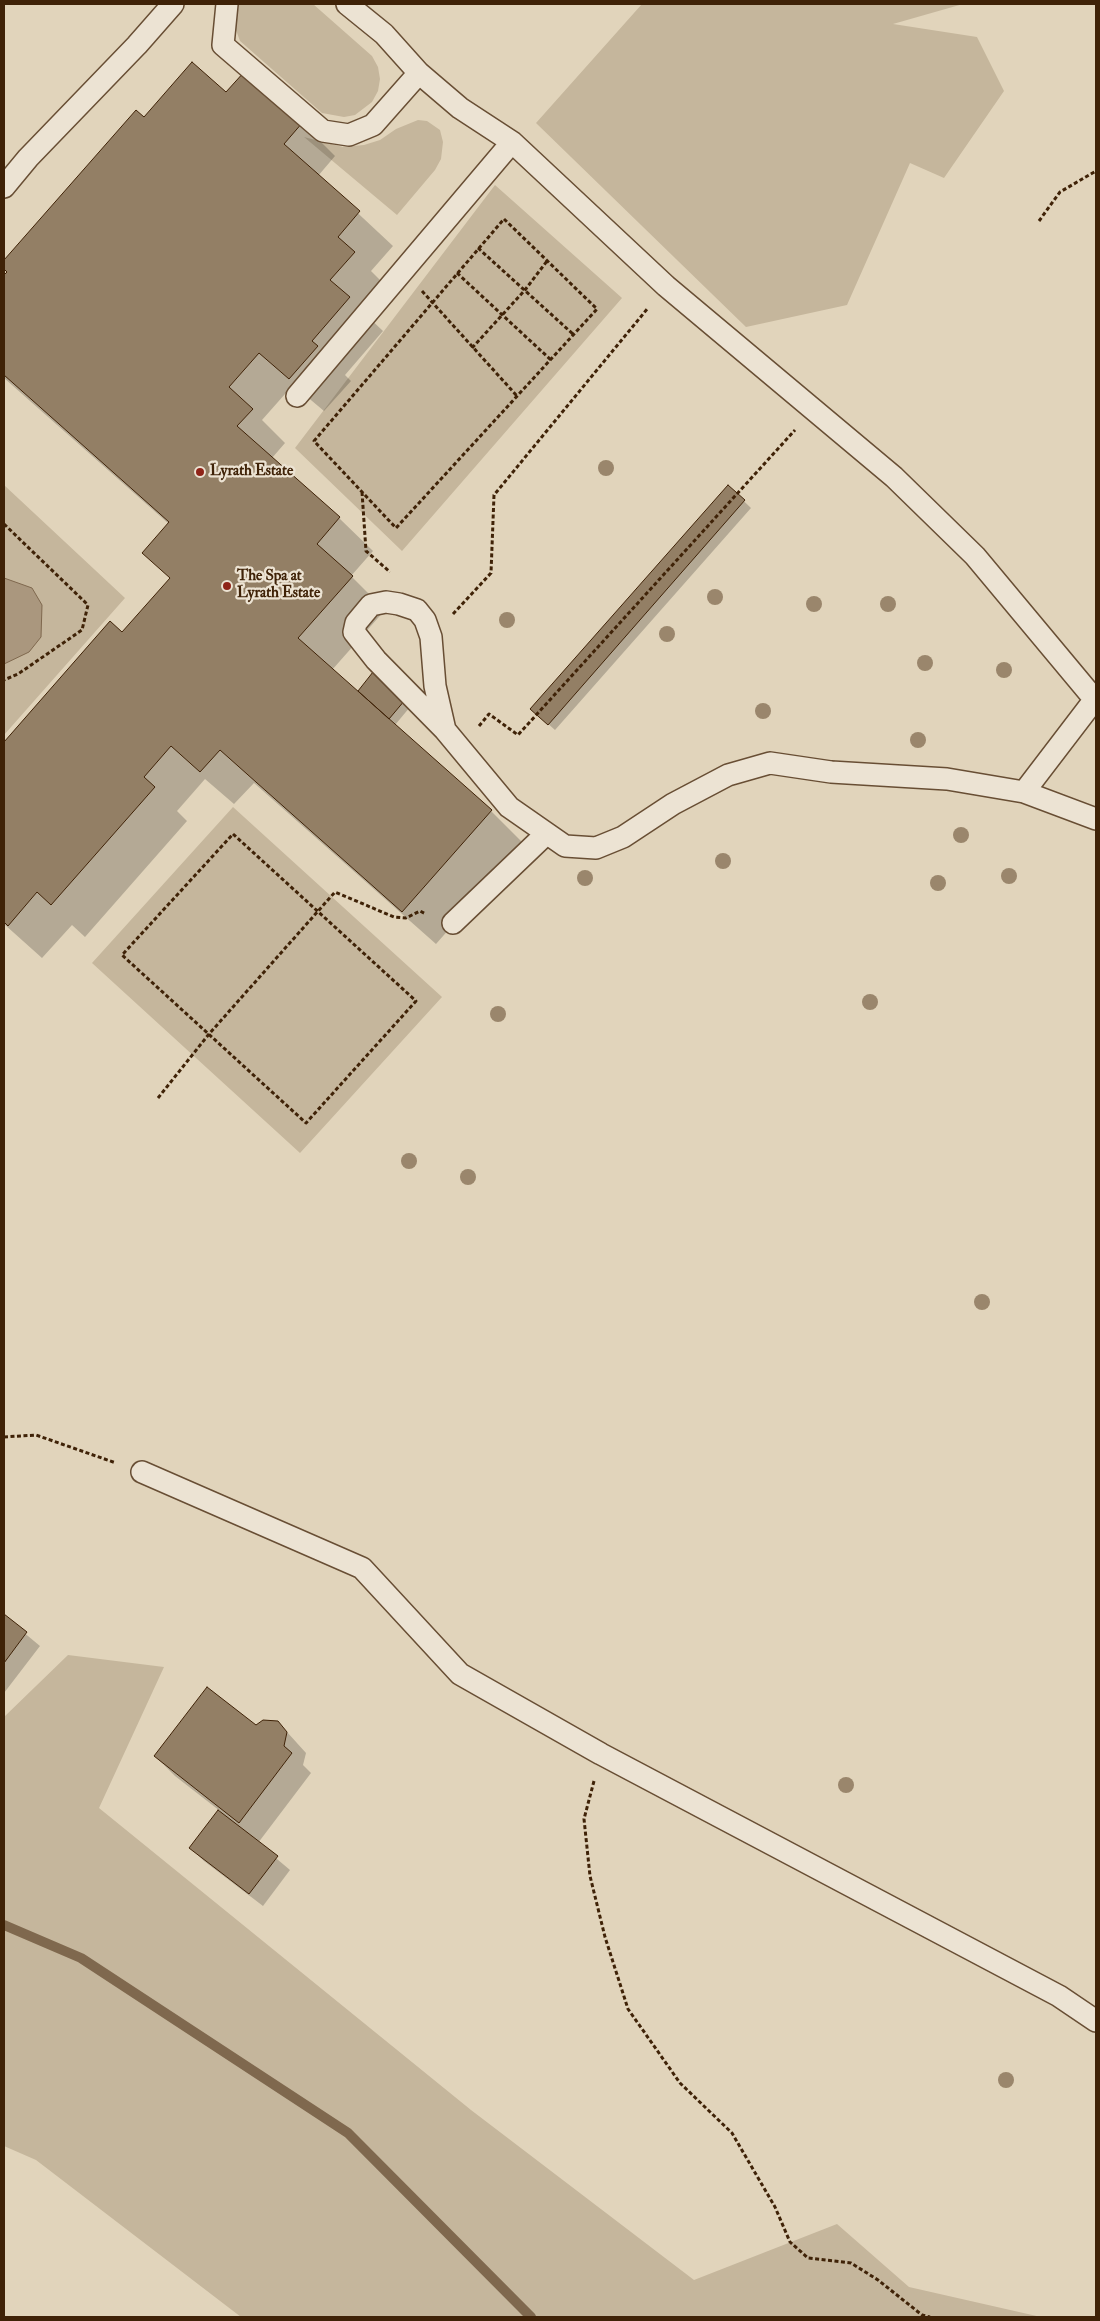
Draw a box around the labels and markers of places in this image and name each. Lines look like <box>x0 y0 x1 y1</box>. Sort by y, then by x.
place label: Lyrath Estate <box>210 463 293 481</box>
marker: Lyrath Estate <box>194 466 206 478</box>
place label: The Spa at Lyrath Estate <box>237 568 320 603</box>
marker: The Spa at Lyrath Estate <box>221 580 233 592</box>

